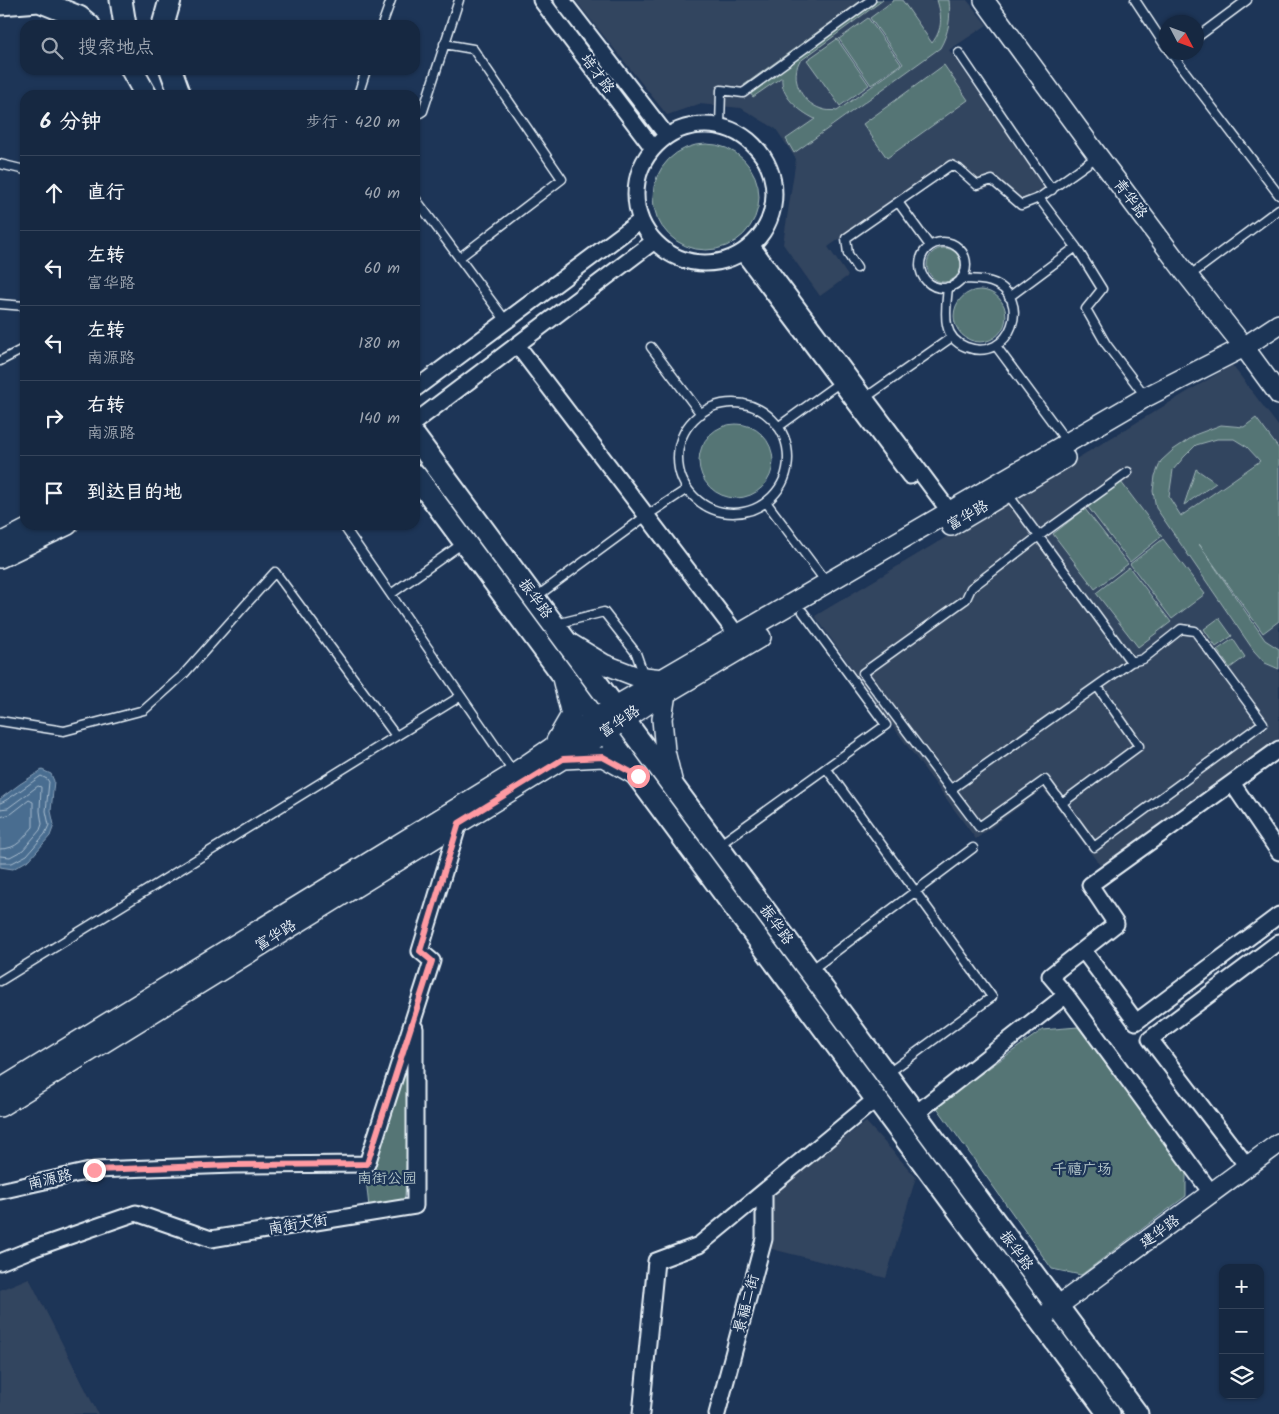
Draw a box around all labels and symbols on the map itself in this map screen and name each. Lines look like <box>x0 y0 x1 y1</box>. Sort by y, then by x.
north arrow <box>1159 15 1204 60</box>
street label: 培才路 <box>574 49 620 99</box>
street label: 青华路 <box>1107 174 1153 224</box>
street label: 富华路 <box>943 494 993 538</box>
street label: 振华路 <box>512 574 558 624</box>
street label: 富华路 <box>595 699 645 745</box>
route start <box>627 765 650 788</box>
street label: 振华路 <box>753 900 799 950</box>
street label: 富华路 <box>251 914 301 958</box>
park label: 千禧广场 <box>1052 1158 1112 1182</box>
route end <box>83 1159 106 1182</box>
street label: 南源路 <box>25 1163 75 1197</box>
park label: 南街公园 <box>357 1167 417 1191</box>
street label: 南街大街 <box>266 1208 330 1242</box>
street label: 建华路 <box>1135 1209 1185 1255</box>
street label: 振华路 <box>993 1226 1039 1276</box>
street label: 景福二街 <box>728 1272 766 1336</box>

